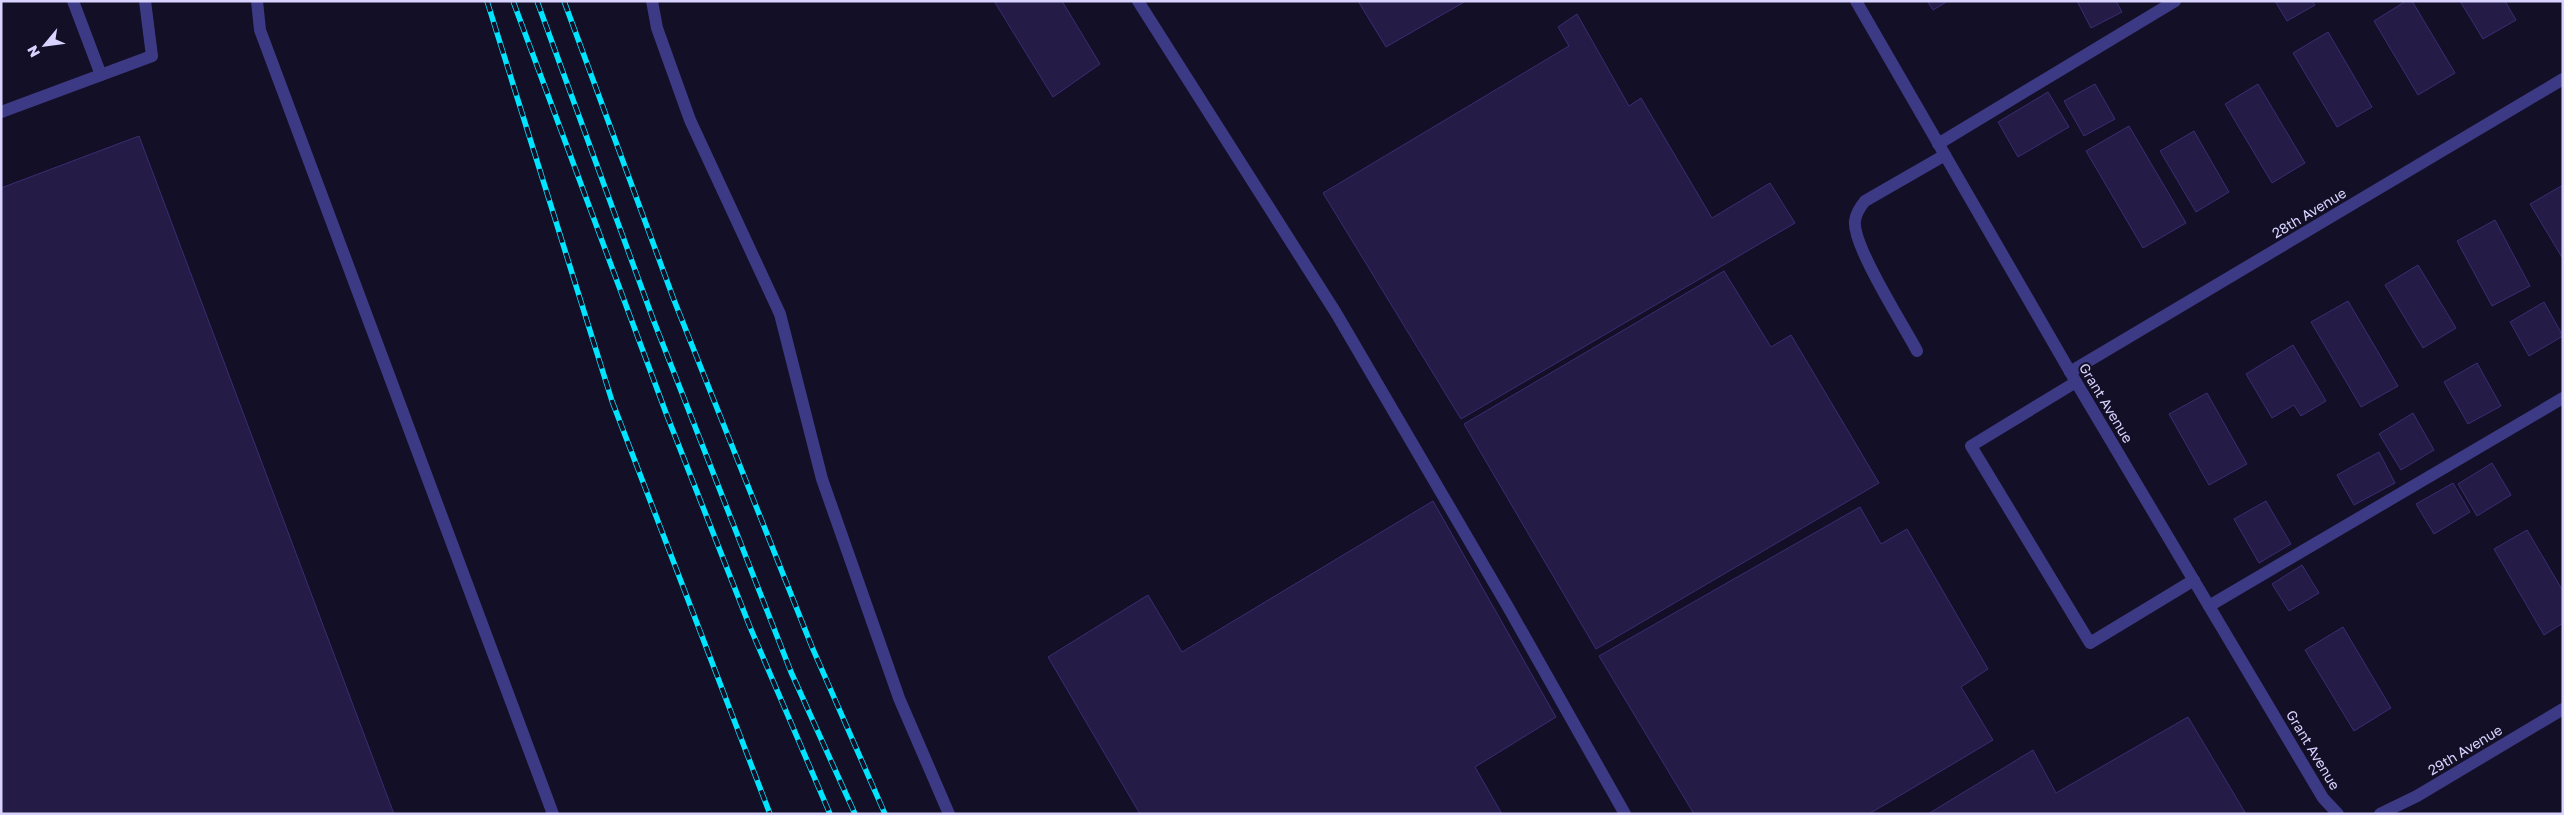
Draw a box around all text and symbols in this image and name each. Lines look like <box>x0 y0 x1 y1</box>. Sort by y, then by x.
north arrow <box>20 20 70 70</box>
text: N <box>23 43 43 60</box>
street label: 28th Avenue <box>2268 184 2349 241</box>
street label: Grant Avenue <box>2076 360 2137 446</box>
street label: Grant Avenue <box>2283 707 2344 793</box>
street label: 29th Avenue <box>2424 721 2505 778</box>

